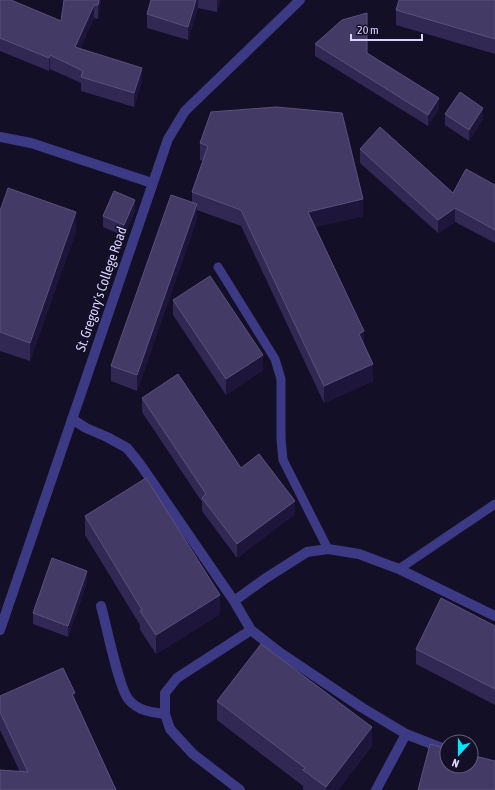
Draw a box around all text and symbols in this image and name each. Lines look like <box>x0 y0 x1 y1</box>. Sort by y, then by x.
scale bar <box>351 16 422 42</box>
text: 20 m <box>357 23 379 37</box>
street label: St. Gregory's College Road <box>72 225 130 353</box>
north arrow <box>439 734 479 774</box>
text: N <box>450 757 461 770</box>

